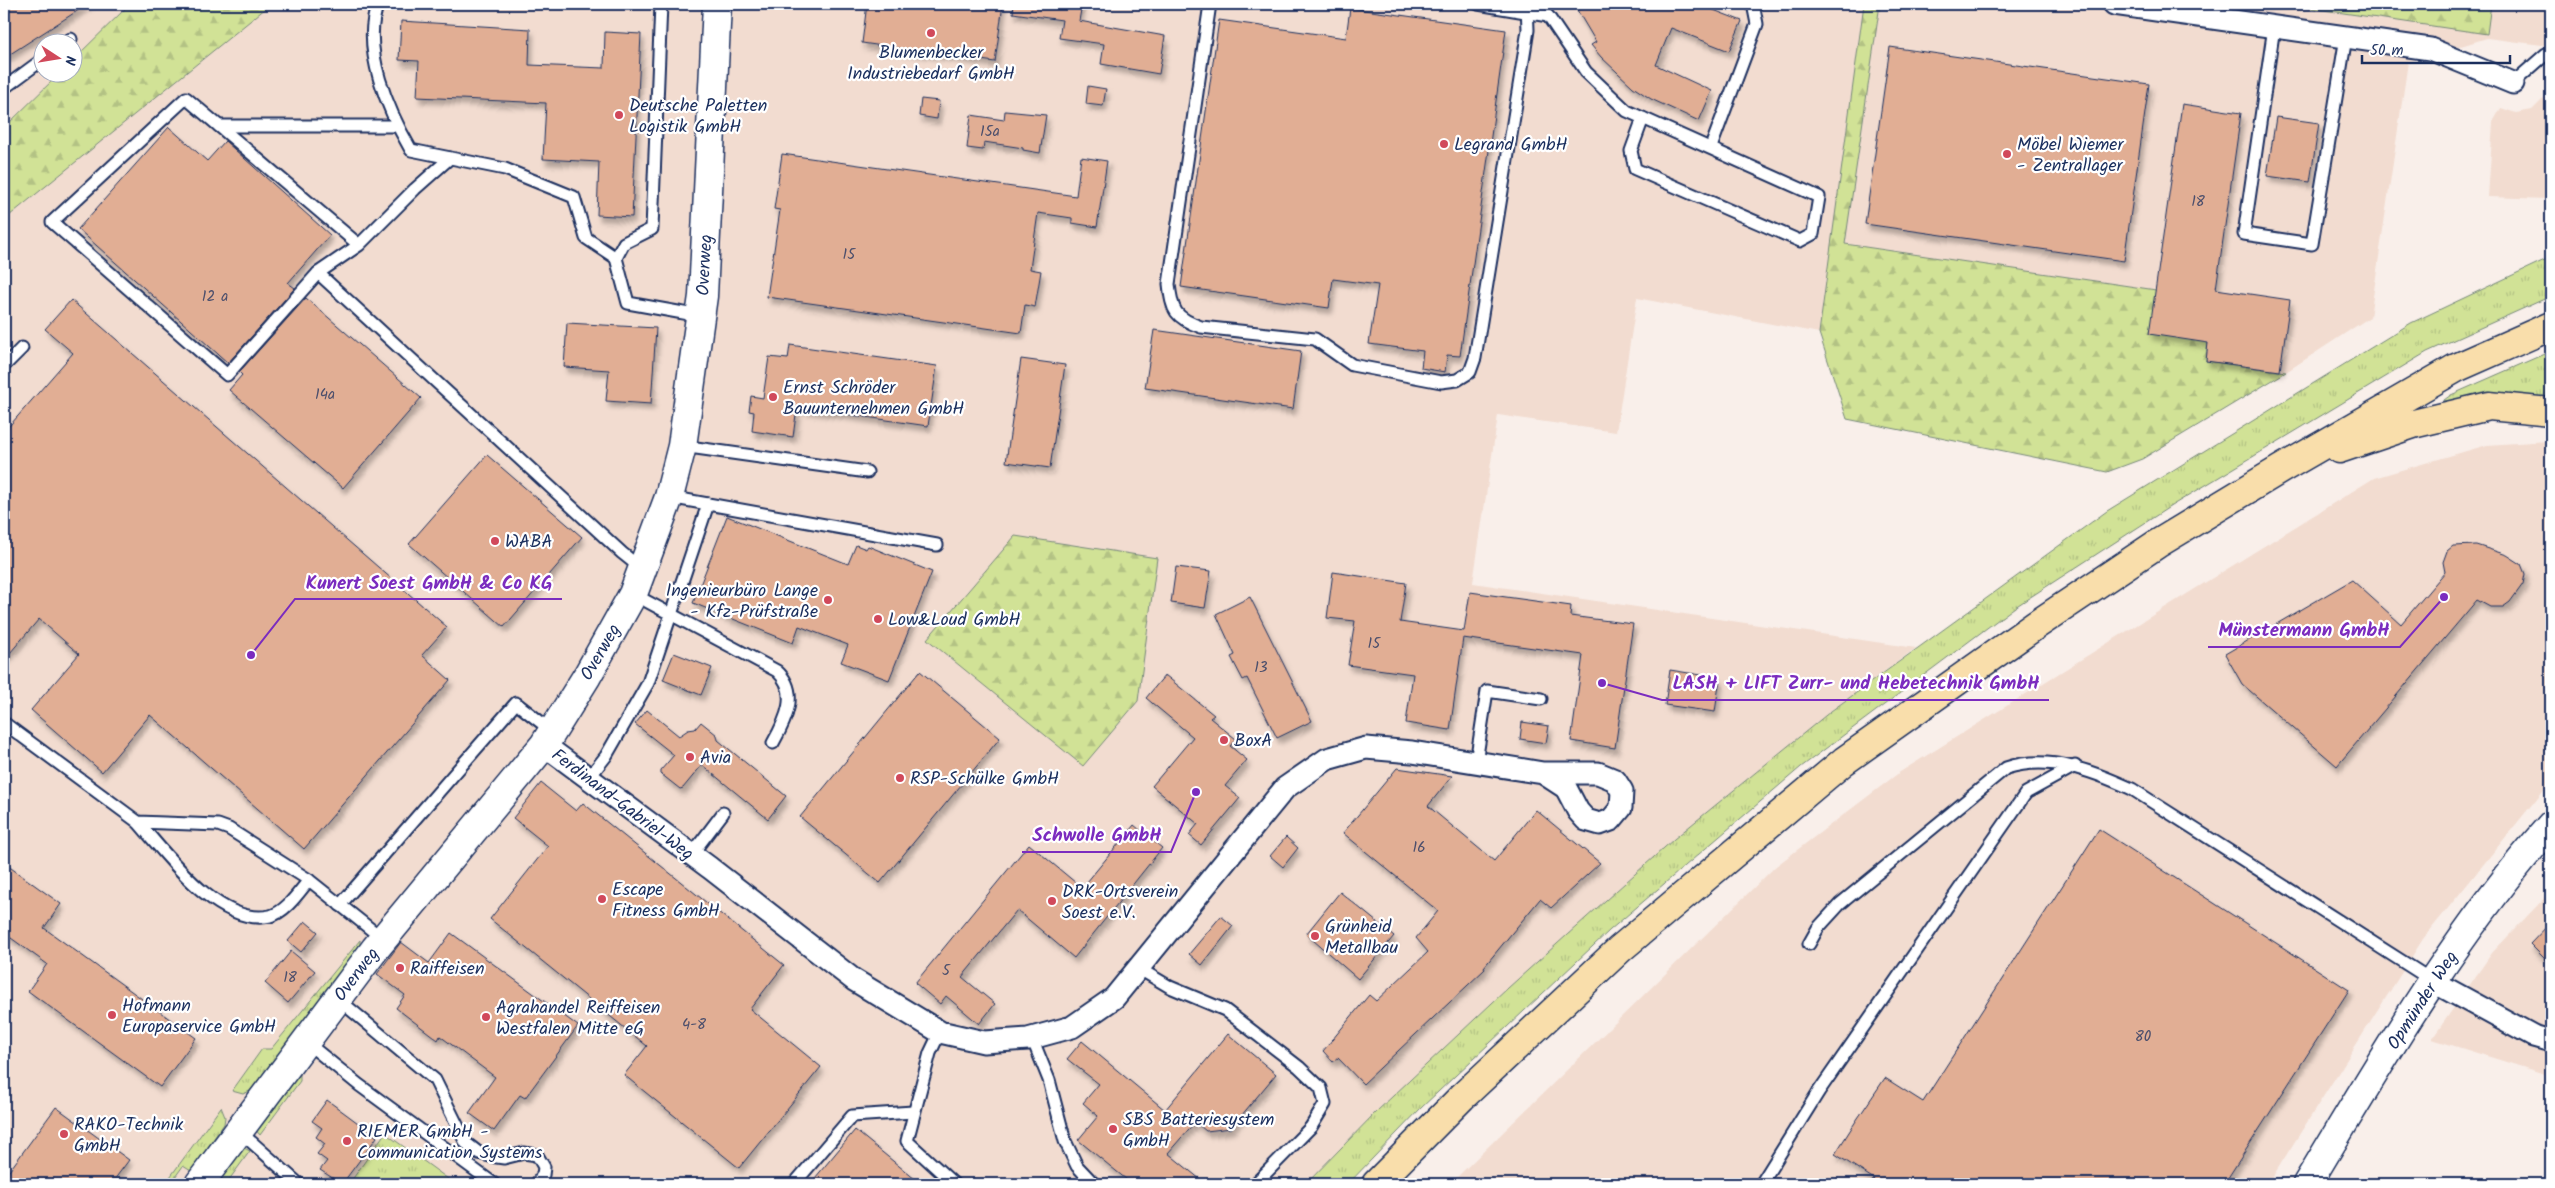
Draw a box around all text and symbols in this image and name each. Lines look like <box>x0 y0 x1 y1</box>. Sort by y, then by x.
marker: Blumenbecker Industriebedarf GmbH <box>925 27 937 39</box>
north arrow <box>32 32 82 82</box>
scale bar <box>2362 32 2510 64</box>
place label: Blumenbecker Industriebedarf GmbH <box>847 39 1015 89</box>
text: 50 m <box>2370 39 2404 63</box>
text: N <box>58 54 81 67</box>
place label: Deutsche Paletten Logistik GmbH <box>629 92 767 142</box>
marker: Deutsche Paletten Logistik GmbH <box>613 109 625 121</box>
house number: 15a <box>980 120 1000 144</box>
place label: Legrand GmbH <box>1454 131 1568 160</box>
place label: Möbel Wiemer - Zentrallager <box>2017 131 2124 181</box>
marker: Legrand GmbH <box>1438 138 1450 150</box>
marker: Möbel Wiemer - Zentrallager <box>2001 148 2013 160</box>
house number: 18 <box>2191 190 2206 214</box>
street label: Overweg <box>689 234 722 297</box>
house number: 15 <box>843 243 856 267</box>
house number: 12 a <box>202 285 228 309</box>
place label: Ernst Schröder Bauunternehmen GmbH <box>783 374 964 424</box>
house number: 14a <box>315 383 335 407</box>
marker: Ernst Schröder Bauunternehmen GmbH <box>767 391 779 403</box>
place label: WABA <box>505 528 552 557</box>
marker: WABA <box>489 535 501 547</box>
callout: Kunert Soest GmbH & Co KG <box>295 565 562 599</box>
text: Kunert Soest GmbH & Co KG <box>306 569 552 599</box>
place label: Ingenieurbüro Lange - Kfz-Prüfstraße <box>666 577 818 627</box>
marker: Ingenieurbüro Lange - Kfz-Prüfstraße <box>822 594 834 606</box>
place label: Low&Loud GmbH <box>888 606 1020 635</box>
marker: Low&Loud GmbH <box>872 613 884 625</box>
callout: Münstermann GmbH <box>2208 613 2400 647</box>
text: Münstermann GmbH <box>2218 616 2390 646</box>
street label: Overweg <box>573 619 629 687</box>
house number: 15 <box>1368 632 1381 656</box>
house number: 13 <box>1254 656 1268 680</box>
callout: LASH + LIFT Zurr- und Hebetechnik GmbH <box>1662 666 2049 700</box>
text: LASH + LIFT Zurr- und Hebetechnik GmbH <box>1672 669 2040 699</box>
place label: BoxA <box>1234 727 1272 756</box>
marker: BoxA <box>1218 734 1230 746</box>
street label: Ferdinand-Gabriel-Weg <box>545 742 700 869</box>
place label: Avia <box>700 744 731 773</box>
marker: Avia <box>684 751 696 763</box>
place label: RSP-Schülke GmbH <box>910 765 1059 794</box>
marker: RSP-Schülke GmbH <box>894 772 906 784</box>
callout: Schwolle GmbH <box>1022 818 1171 852</box>
text: Schwolle GmbH <box>1032 821 1162 851</box>
house number: 16 <box>1412 836 1426 860</box>
place label: Escape Fitness GmbH <box>612 876 720 926</box>
place label: DRK-Ortsverein Soest e.V. <box>1062 878 1178 928</box>
marker: Escape Fitness GmbH <box>596 893 608 905</box>
marker: DRK-Ortsverein Soest e.V. <box>1046 895 1058 907</box>
place label: Grünheid Metallbau <box>1325 913 1398 963</box>
marker: Grünheid Metallbau <box>1309 930 1321 942</box>
street label: Overweg <box>327 942 387 1008</box>
street label: Opmünder Weg <box>2380 945 2466 1056</box>
place label: Raiffeisen <box>410 955 485 984</box>
house number: 5 <box>942 959 951 983</box>
marker: Raiffeisen <box>394 962 406 974</box>
house number: 18 <box>283 966 298 990</box>
place label: Hofmann Europaservice GmbH <box>122 992 276 1042</box>
place label: Agrahandel Reiffeisen Westfalen Mitte eG <box>496 994 660 1044</box>
marker: Hofmann Europaservice GmbH <box>106 1009 118 1021</box>
marker: Agrahandel Reiffeisen Westfalen Mitte eG <box>480 1011 492 1023</box>
house number: 4-8 <box>682 1013 707 1037</box>
house number: 80 <box>2135 1025 2152 1049</box>
place label: SBS Batteriesystem GmbH <box>1123 1106 1274 1156</box>
place label: RAKO-Technik GmbH <box>74 1111 184 1161</box>
place label: RIEMER GmbH - Communication Systems <box>357 1118 543 1168</box>
marker: SBS Batteriesystem GmbH <box>1107 1123 1119 1135</box>
marker: RAKO-Technik GmbH <box>58 1128 70 1140</box>
marker: RIEMER GmbH - Communication Systems <box>341 1135 353 1147</box>

